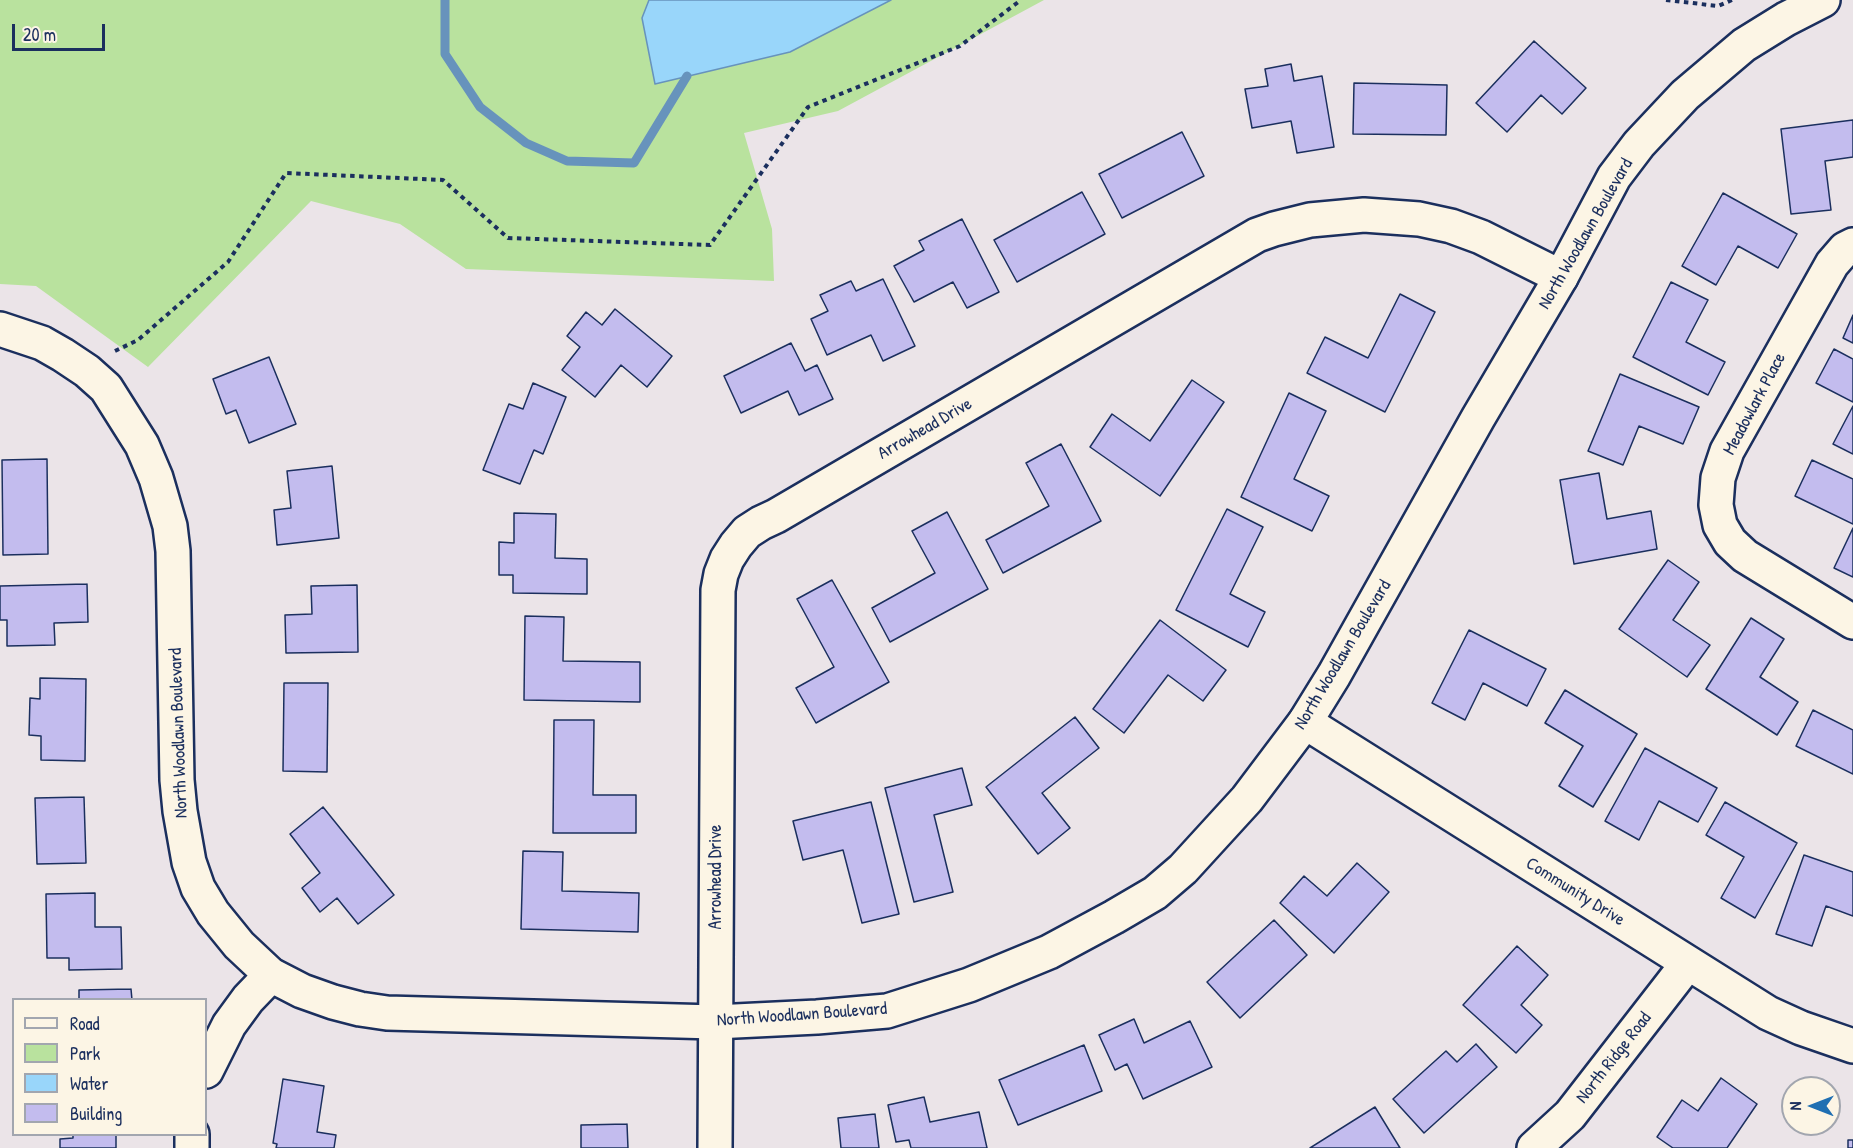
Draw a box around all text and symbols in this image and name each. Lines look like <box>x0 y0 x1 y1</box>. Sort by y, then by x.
scale bar <box>15 12 108 50</box>
text: 20 m <box>23 22 56 47</box>
street label: North Woodlawn Boulevard <box>1534 155 1638 313</box>
street label: Meadowlark Place <box>1719 349 1791 459</box>
street label: Arrowhead Drive <box>874 393 976 465</box>
street label: North Woodlawn Boulevard <box>1290 576 1396 734</box>
street label: North Woodlawn Boulevard <box>165 647 193 819</box>
street label: Arrowhead Drive <box>705 824 727 930</box>
street label: Community Drive <box>1521 853 1629 931</box>
legend <box>12 998 207 1136</box>
street label: North Woodlawn Boulevard <box>716 998 888 1032</box>
street label: North Ridge Road <box>1572 1008 1656 1108</box>
text: Road <box>70 1011 100 1036</box>
text: Park <box>70 1041 100 1066</box>
text: Water <box>70 1071 108 1096</box>
north arrow <box>1781 1076 1841 1136</box>
text: Building <box>70 1101 122 1126</box>
text: N <box>1784 1102 1806 1110</box>

